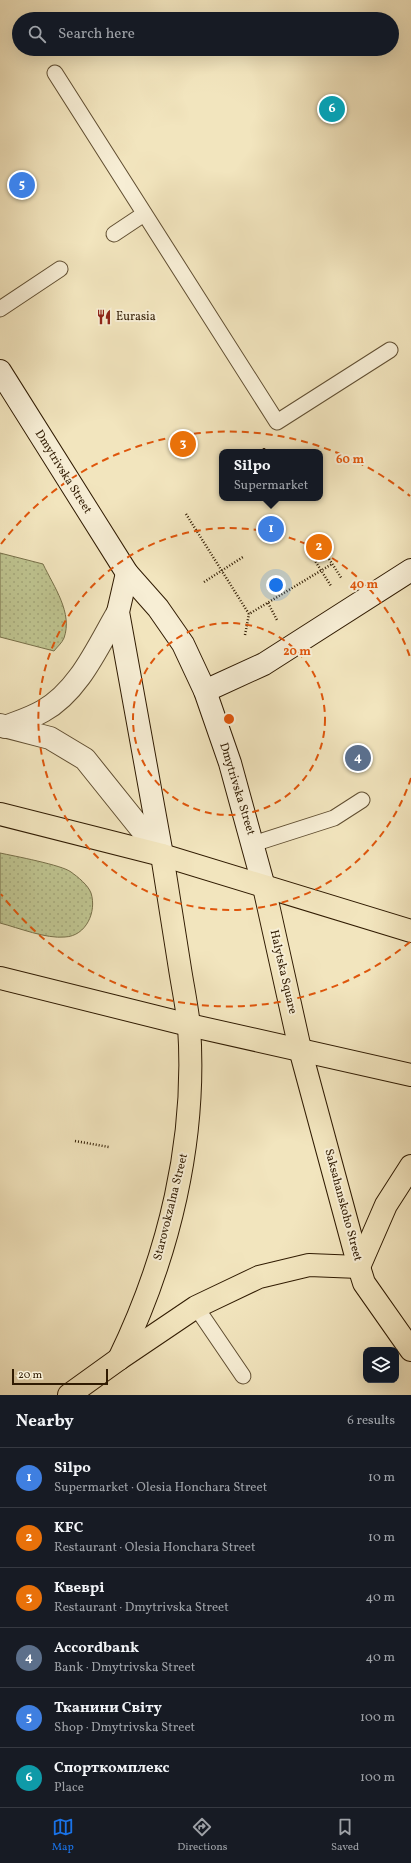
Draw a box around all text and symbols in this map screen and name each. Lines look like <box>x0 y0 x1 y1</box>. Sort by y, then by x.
search box <box>12 12 399 56</box>
icon: search <box>26 23 48 45</box>
text: Search here <box>58 24 135 45</box>
pin: 6 <box>319 94 345 124</box>
pin: 5 <box>9 170 35 200</box>
restaurant icon: Eurasia <box>95 308 113 326</box>
place label: Eurasia <box>116 309 156 325</box>
street label: Dmytrivska Street <box>31 427 95 517</box>
pin: 3 <box>170 429 196 459</box>
popup <box>219 449 323 501</box>
text: 60 m <box>336 452 364 468</box>
text: Silpo <box>234 456 271 477</box>
text: Supermarket <box>234 477 308 495</box>
pin: 1 <box>258 514 284 544</box>
pin: 2 <box>306 532 332 562</box>
your location <box>266 575 286 595</box>
text: 40 m <box>350 577 379 593</box>
text: 20 m <box>283 644 311 660</box>
centre of rings <box>222 712 236 726</box>
street label: Dmytrivska Street <box>215 741 259 837</box>
pin: 4 <box>345 743 371 773</box>
street label: Halytska Square <box>266 928 301 1016</box>
street label: Saksahanskoho Street <box>320 1147 366 1263</box>
street label: Starovokzalna Street <box>150 1152 192 1262</box>
map controls <box>363 1347 399 1383</box>
button: layers <box>363 1347 399 1383</box>
scale bar <box>12 1367 108 1386</box>
text: 20 m <box>18 1368 42 1383</box>
text: Nearby <box>16 1410 74 1433</box>
text: 6 results <box>347 1412 395 1430</box>
text: Silpo <box>54 1458 91 1479</box>
text: 1 <box>26 1469 32 1487</box>
text: 10 m <box>368 1469 395 1487</box>
text: Supermarket · Olesia Honchara Street <box>54 1479 267 1497</box>
text: KFC <box>54 1518 83 1539</box>
text: 2 <box>26 1529 32 1547</box>
text: 10 m <box>368 1529 395 1547</box>
text: Restaurant · Olesia Honchara Street <box>54 1539 256 1557</box>
text: Квеврі <box>54 1578 104 1599</box>
text: 3 <box>26 1589 32 1607</box>
text: 40 m <box>366 1589 395 1607</box>
text: Restaurant · Dmytrivska Street <box>54 1599 229 1617</box>
text: Accordbank <box>54 1638 139 1659</box>
text: 4 <box>25 1649 33 1667</box>
text: 40 m <box>366 1649 395 1667</box>
text: Bank · Dmytrivska Street <box>54 1659 195 1677</box>
text: Тканини Світу <box>54 1698 162 1719</box>
text: 5 <box>26 1709 32 1727</box>
text: 100 m <box>360 1709 395 1727</box>
text: Shop · Dmytrivska Street <box>54 1719 195 1737</box>
text: Спорткомплекс <box>54 1758 170 1779</box>
text: 6 <box>25 1769 33 1787</box>
text: 100 m <box>360 1769 395 1787</box>
text: Place <box>54 1779 84 1797</box>
tab: Map <box>52 1816 74 1855</box>
tab: Directions <box>177 1816 228 1855</box>
tab: Saved <box>331 1816 359 1855</box>

